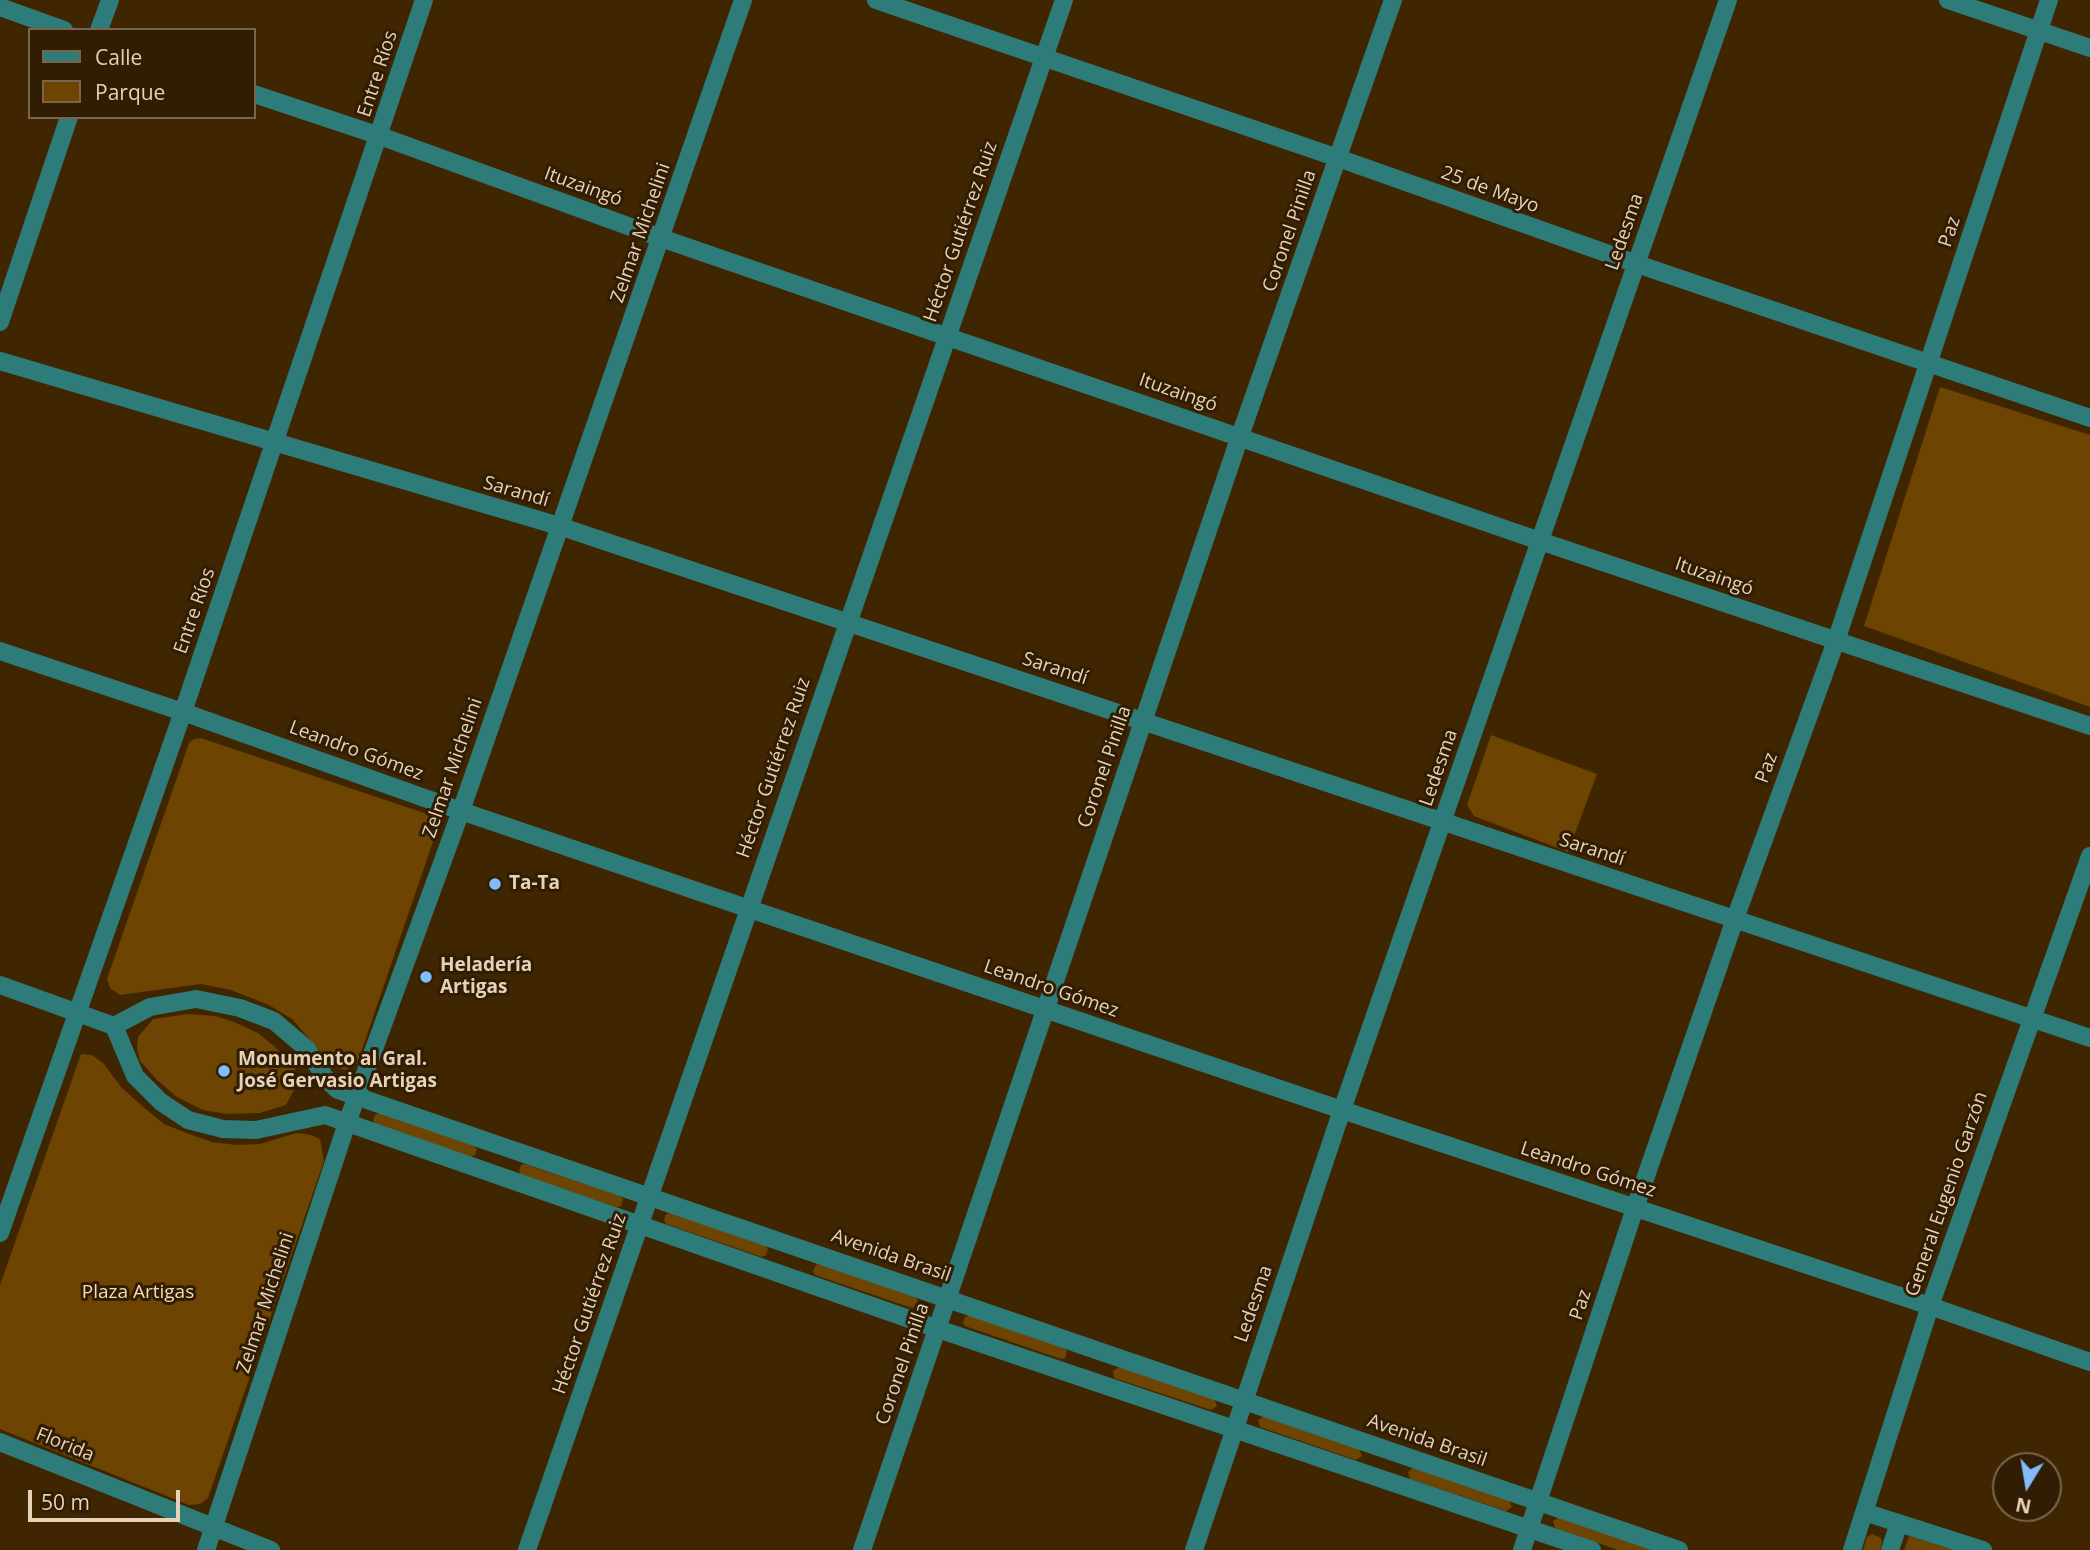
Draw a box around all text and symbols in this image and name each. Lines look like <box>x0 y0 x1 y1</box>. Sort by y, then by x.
legend <box>28 28 256 119</box>
street label: Entre Ríos <box>353 28 403 120</box>
text: Calle <box>95 43 142 71</box>
text: Parque <box>95 78 165 106</box>
street label: Héctor Gutiérrez Ruiz <box>919 139 1003 325</box>
street label: Zelmar Michelini <box>606 160 676 306</box>
street label: Ituzaingó <box>541 162 625 212</box>
street label: 25 de Mayo <box>1438 162 1542 218</box>
street label: Coronel Pinilla <box>1258 167 1322 295</box>
street label: Ledesma <box>1601 190 1649 274</box>
street label: Paz <box>1934 214 1966 250</box>
street label: Ituzaingó <box>1136 369 1220 417</box>
street label: Sarandí <box>480 472 552 512</box>
street label: Ituzaingó <box>1672 553 1756 601</box>
street label: Entre Ríos <box>170 565 220 657</box>
street label: Sarandí <box>1019 648 1091 690</box>
street label: Héctor Gutiérrez Ruiz <box>732 675 816 861</box>
street label: Zelmar Michelini <box>418 695 488 841</box>
street label: Coronel Pinilla <box>1073 703 1137 831</box>
street label: Leandro Gómez <box>286 716 426 786</box>
street label: Ledesma <box>1415 726 1463 810</box>
street label: Paz <box>1751 750 1783 786</box>
street label: Sarandí <box>1556 829 1628 871</box>
place label: Ta-Ta <box>509 873 560 895</box>
marker: Ta-Ta <box>487 876 503 892</box>
place label: Heladería Artigas <box>440 955 532 999</box>
street label: Leandro Gómez <box>981 955 1121 1023</box>
marker: Heladería Artigas <box>418 969 434 985</box>
place label: Monumento al Gral. José Gervasio Artigas <box>238 1049 437 1093</box>
marker: Monumento al Gral. José Gervasio Artigas <box>216 1063 232 1079</box>
street label: General Eugenio Garzón <box>1901 1089 1993 1299</box>
street label: Leandro Gómez <box>1517 1137 1659 1203</box>
street label: Héctor Gutiérrez Ruiz <box>548 1211 632 1397</box>
street label: Avenida Brasil <box>828 1225 954 1287</box>
street label: Zelmar Michelini <box>233 1230 299 1376</box>
street label: Ledesma <box>1230 1262 1278 1346</box>
park label: Plaza Artigas <box>82 1282 194 1304</box>
street label: Paz <box>1565 1287 1597 1323</box>
street label: Coronel Pinilla <box>871 1300 935 1428</box>
street label: Avenida Brasil <box>1364 1410 1490 1472</box>
street label: Florida <box>33 1423 97 1467</box>
north arrow <box>1992 1452 2062 1522</box>
scale bar <box>32 1476 184 1520</box>
text: 50 m <box>41 1488 90 1516</box>
text: N <box>2013 1491 2033 1520</box>

